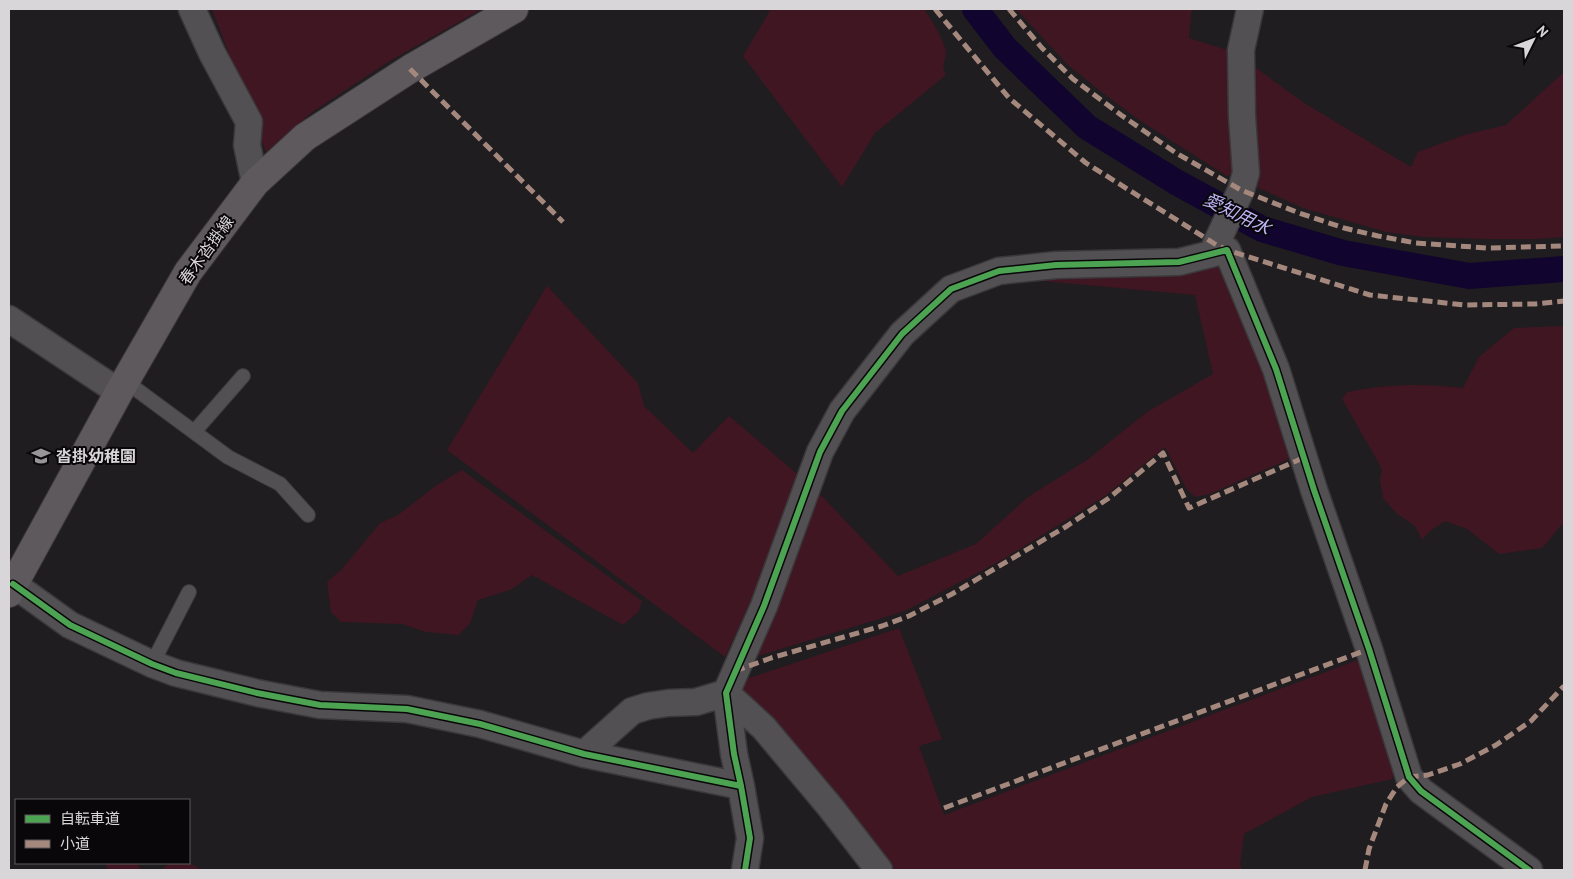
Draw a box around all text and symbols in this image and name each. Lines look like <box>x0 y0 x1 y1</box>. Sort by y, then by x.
north arrow <box>1508 15 1558 65</box>
text: N <box>1533 22 1552 41</box>
water label: 愛知用水 <box>1200 187 1276 241</box>
street label: 春木沓掛線 <box>174 212 238 288</box>
school or university icon: 沓掛幼稚園 <box>30 445 52 467</box>
place label: 沓掛幼稚園 <box>56 446 136 466</box>
legend <box>15 799 190 864</box>
text: 自転車道 <box>60 809 120 828</box>
text: 小道 <box>60 834 90 853</box>

